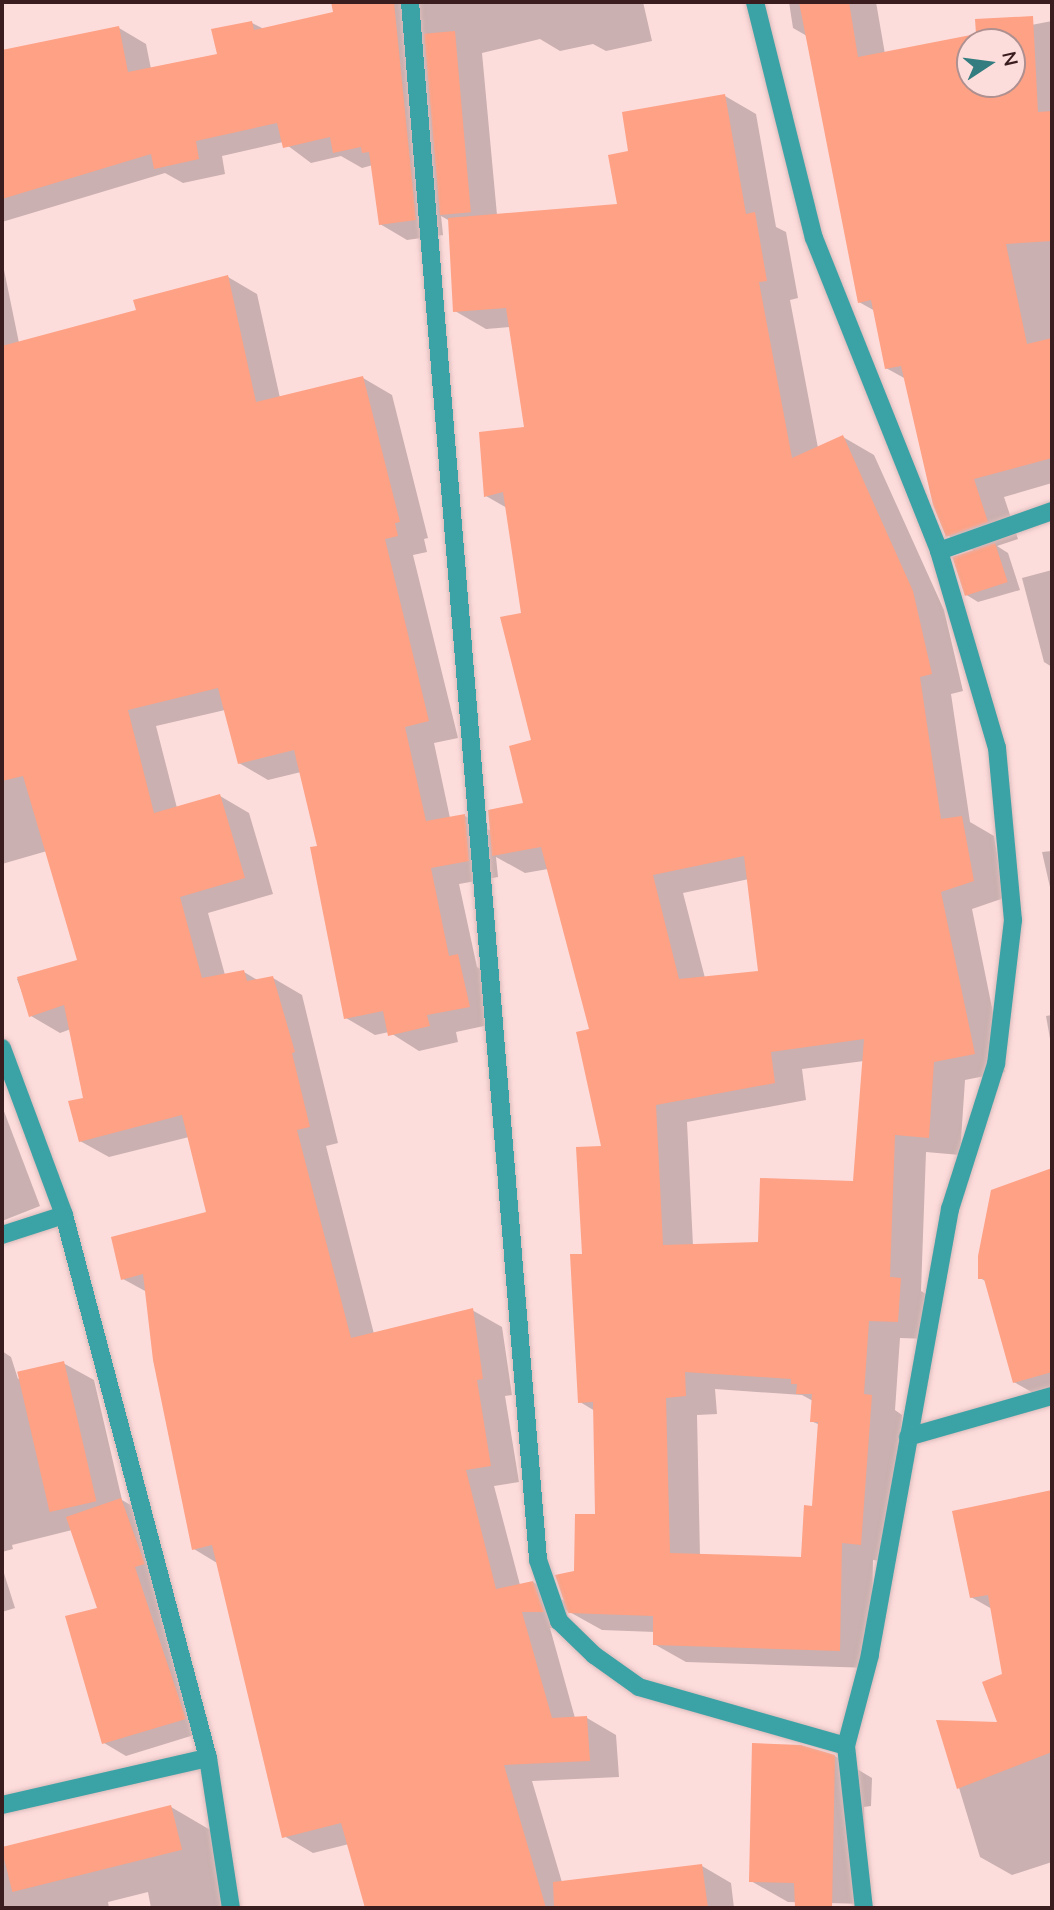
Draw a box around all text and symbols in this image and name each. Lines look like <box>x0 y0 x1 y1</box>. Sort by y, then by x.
north arrow <box>956 28 1026 98</box>
text: N <box>995 49 1024 69</box>

